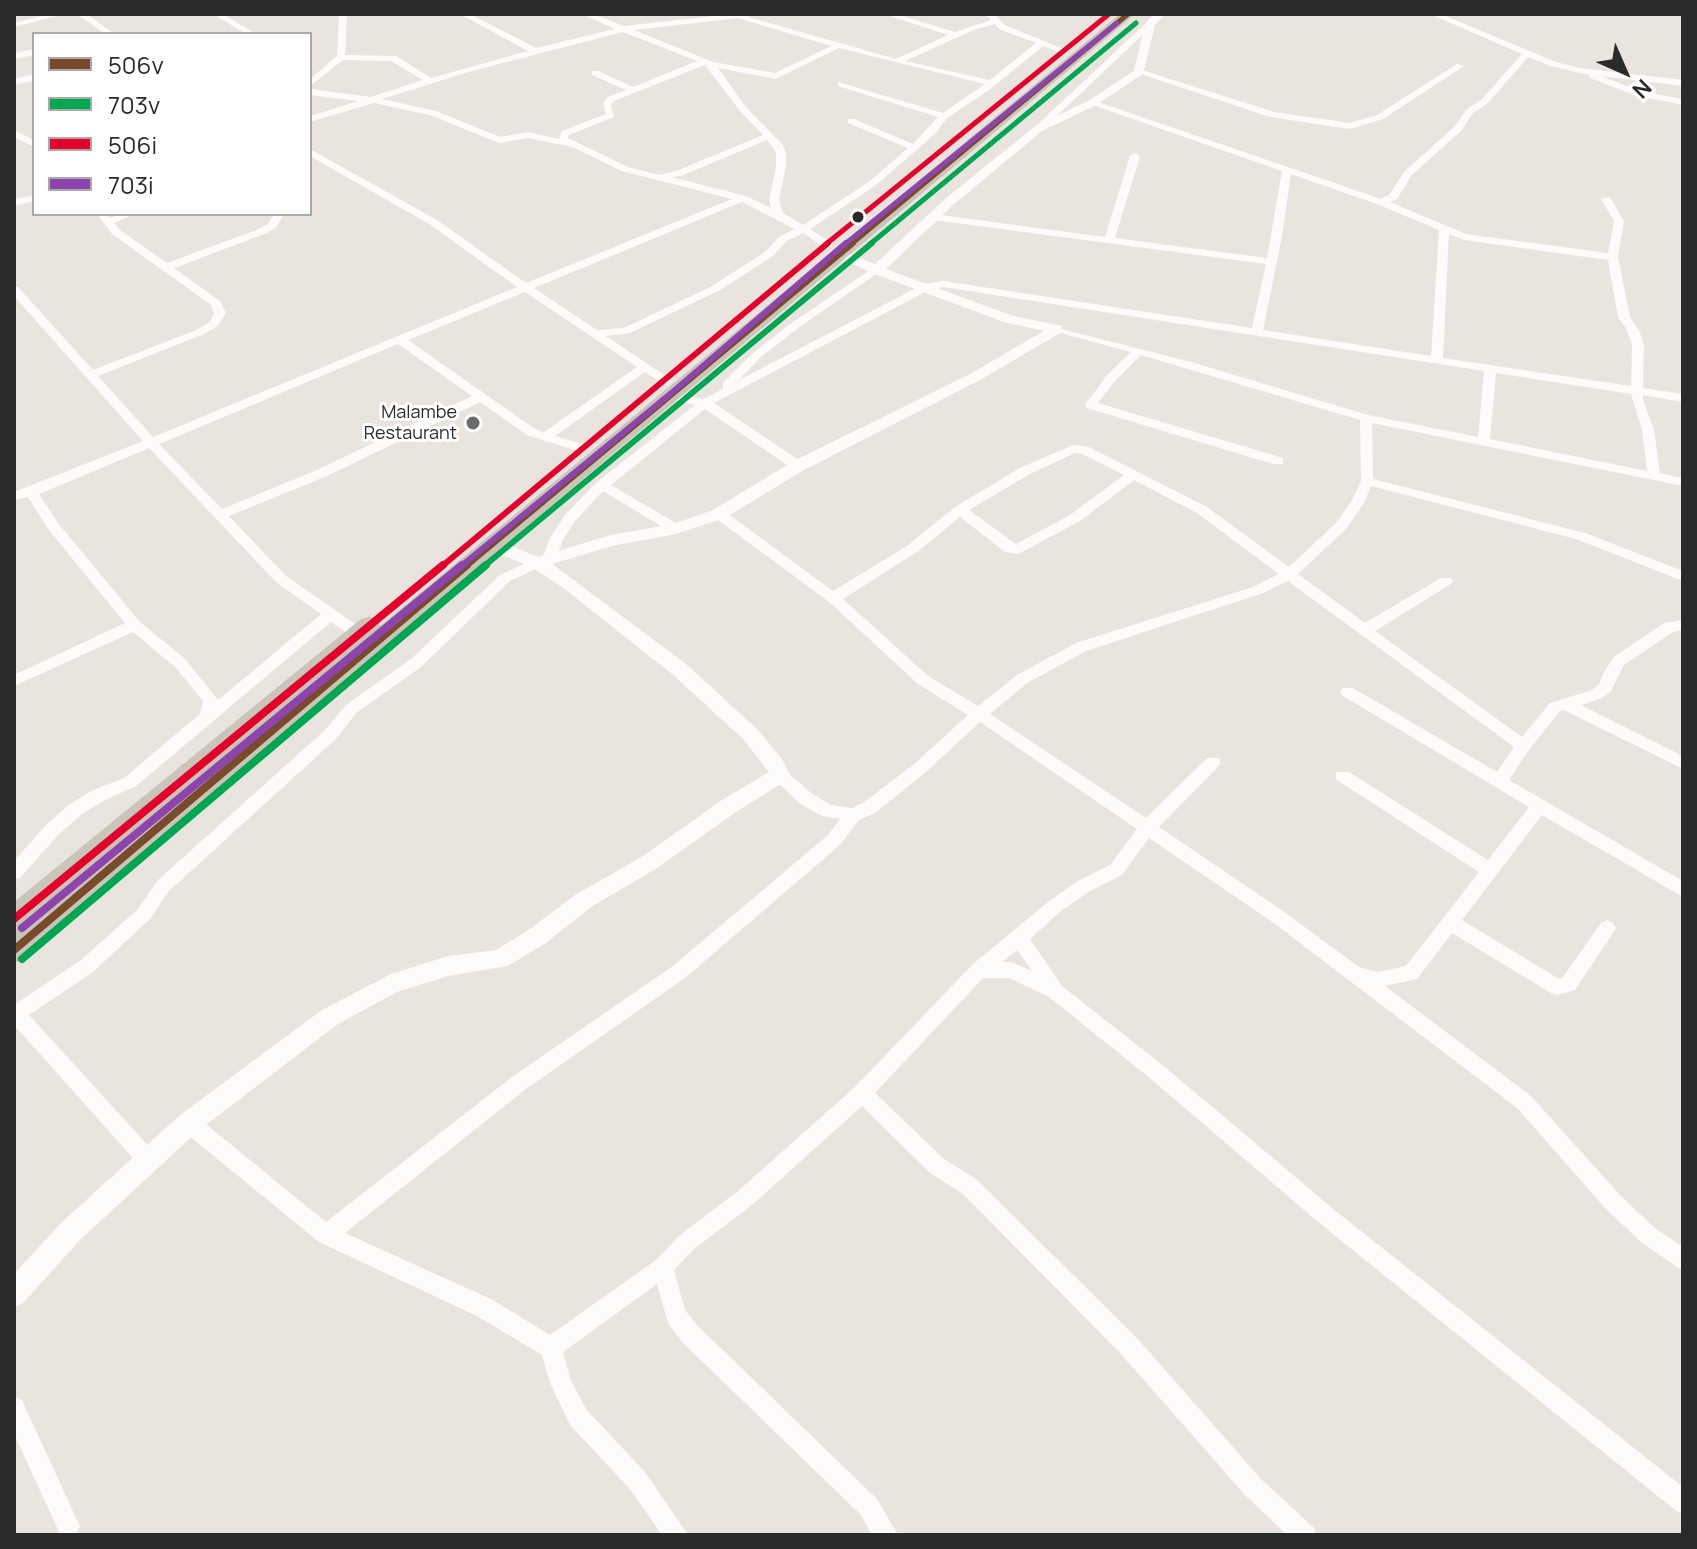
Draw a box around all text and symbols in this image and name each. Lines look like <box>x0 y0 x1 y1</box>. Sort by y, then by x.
legend <box>32 32 312 216</box>
north arrow <box>1585 32 1665 112</box>
text: 506v <box>108 48 164 81</box>
text: N <box>1626 73 1658 105</box>
text: 703v <box>108 88 160 121</box>
text: 506i <box>108 128 157 161</box>
text: 703i <box>108 168 154 201</box>
unlabelled marker <box>850 209 866 225</box>
place label: Malambe Restaurant <box>364 402 457 444</box>
marker: Malambe Restaurant <box>464 414 482 432</box>

